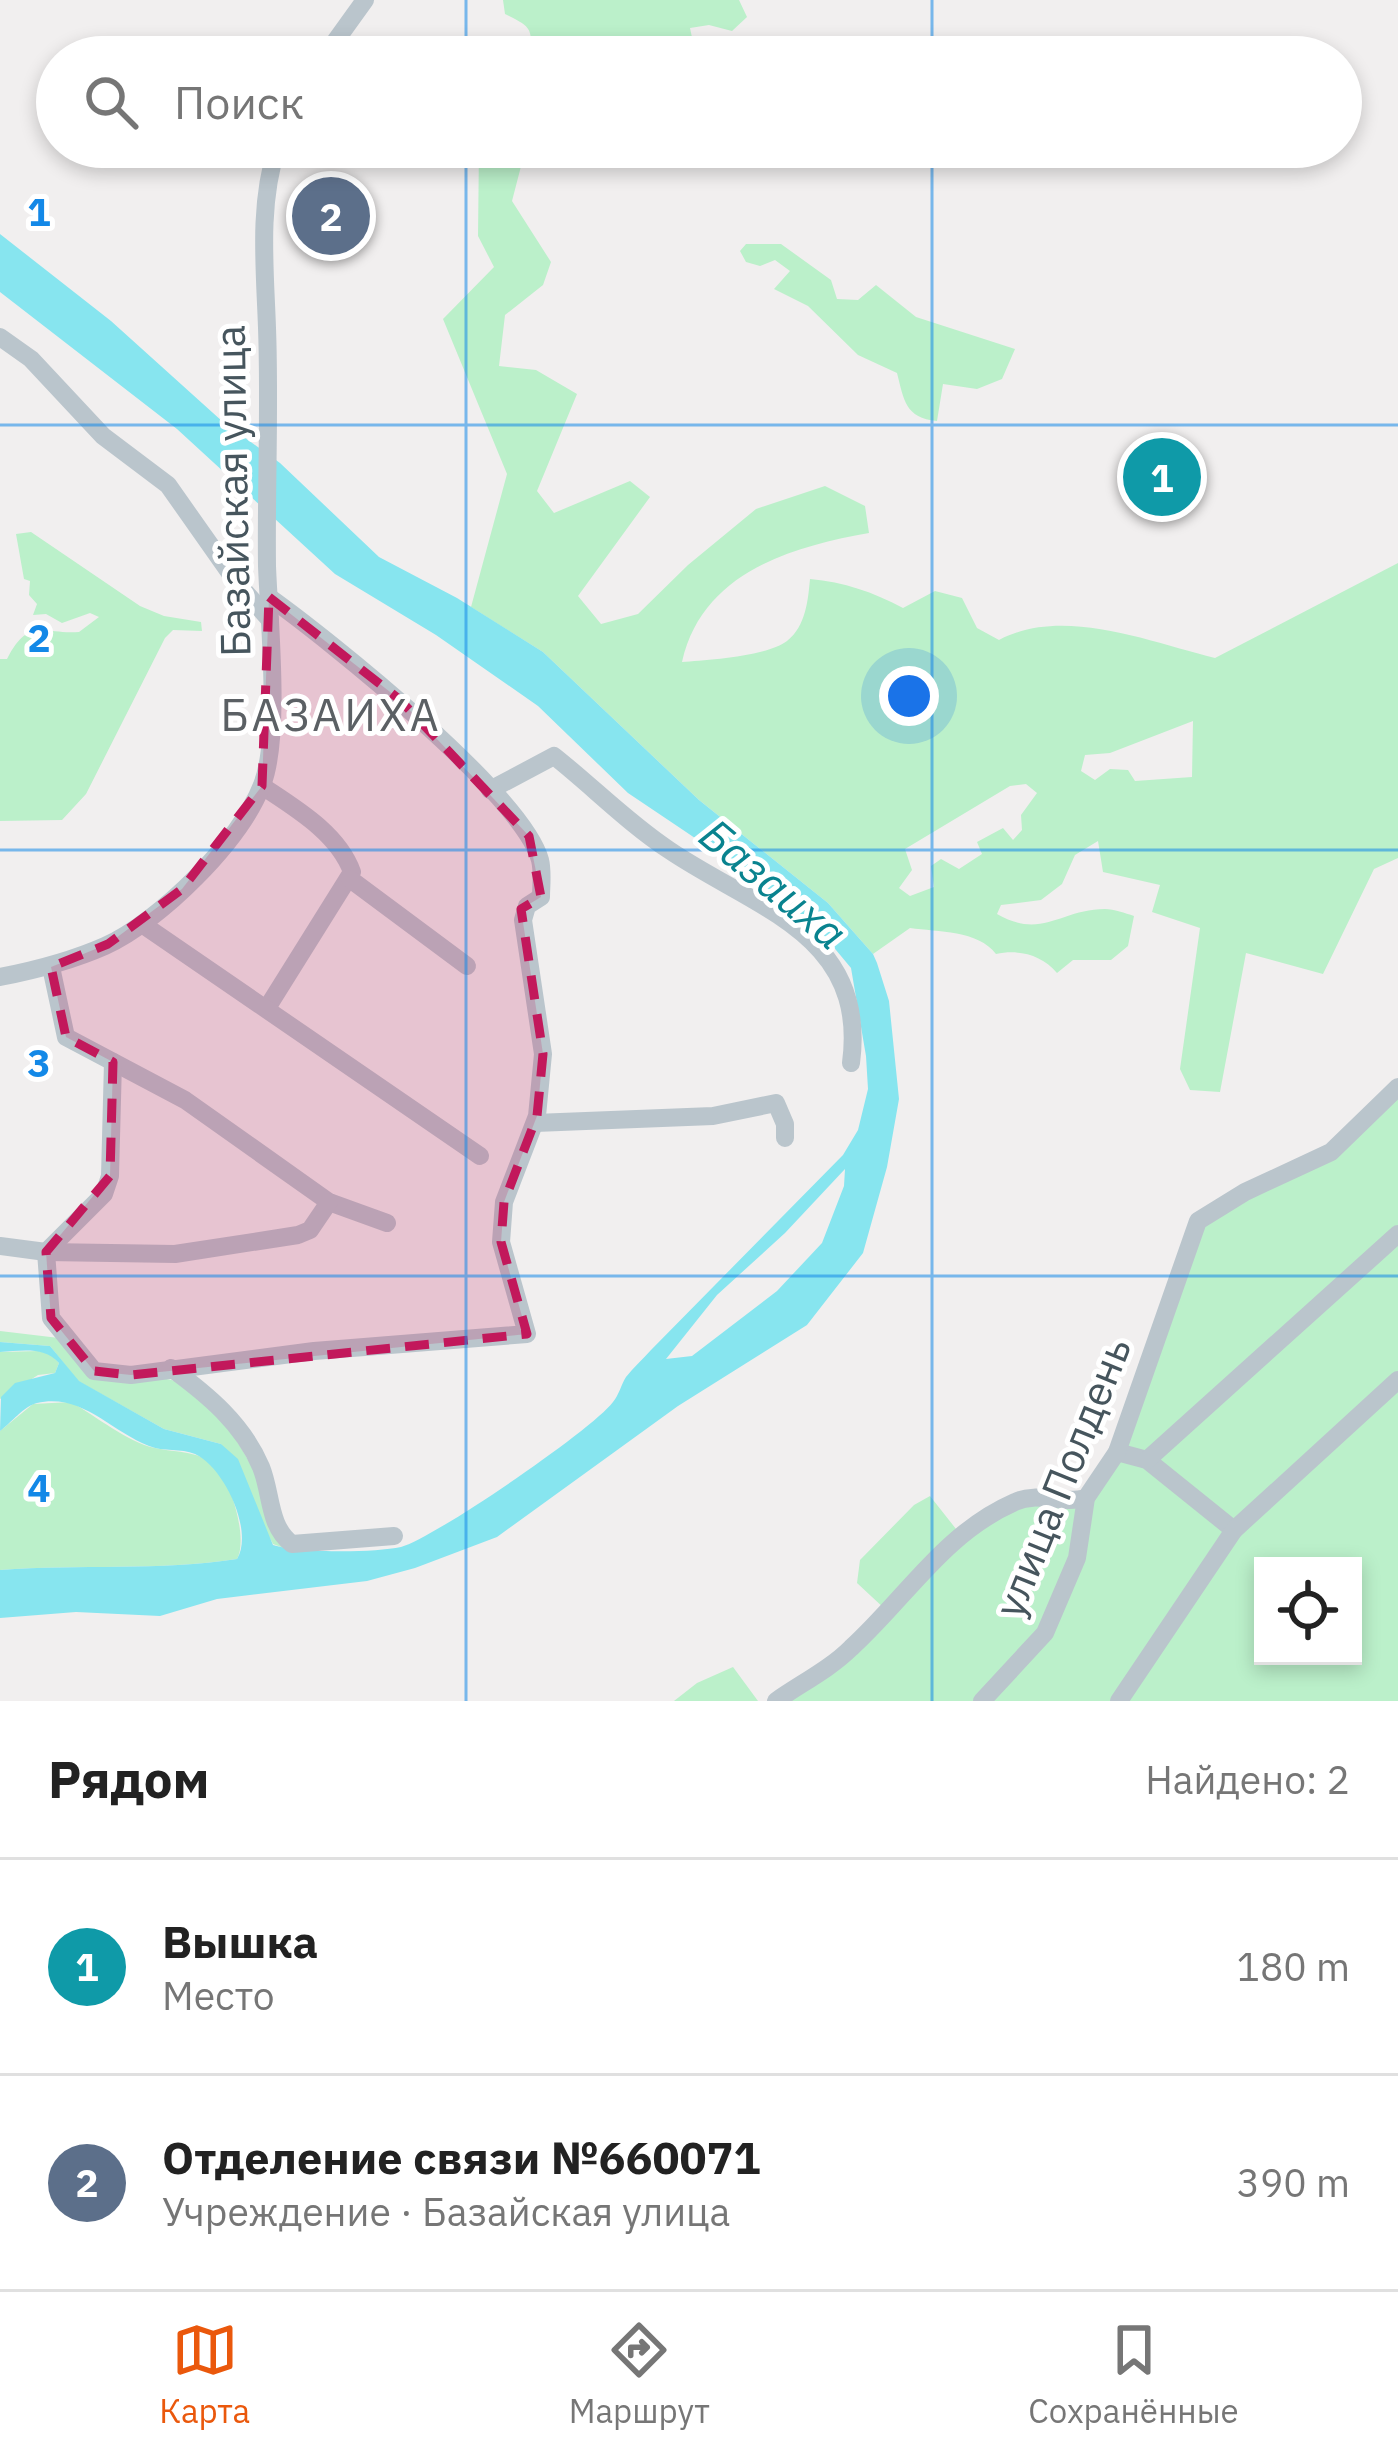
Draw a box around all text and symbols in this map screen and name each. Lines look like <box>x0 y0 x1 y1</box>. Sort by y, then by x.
search box <box>36 36 1362 168</box>
icon: search <box>78 69 144 135</box>
text: Поиск <box>174 73 304 131</box>
pin: 2 <box>292 171 370 261</box>
text: 1 <box>27 186 51 237</box>
street label: Базайская улица <box>202 325 262 657</box>
pin: 1 <box>1123 432 1201 522</box>
text: 2 <box>27 612 51 663</box>
your location <box>879 666 939 726</box>
district label: БАЗАИХА <box>220 685 442 743</box>
water label: Базаиха <box>688 805 860 961</box>
text: 3 <box>27 1037 51 1088</box>
street label: улица Полдень <box>981 1329 1143 1625</box>
text: 4 <box>27 1462 51 1513</box>
map controls <box>1254 1557 1362 1665</box>
button: locate <box>1254 1557 1362 1665</box>
text: Рядом <box>48 1746 210 1812</box>
text: Найдено: 2 <box>1145 1754 1350 1805</box>
text: Вышка <box>162 1912 318 1970</box>
text: 1 <box>75 1941 99 1992</box>
text: 180 m <box>1237 1941 1350 1992</box>
text: Место <box>162 1970 275 2021</box>
text: Отделение связи №660071 <box>162 2128 761 2186</box>
text: 2 <box>75 2157 99 2208</box>
text: 390 m <box>1237 2157 1350 2208</box>
text: Учреждение · Базайская улица <box>162 2186 730 2237</box>
tab: Карта <box>159 2317 250 2432</box>
tab: Маршрут <box>569 2317 710 2432</box>
tab: Сохранённые <box>1028 2317 1239 2432</box>

